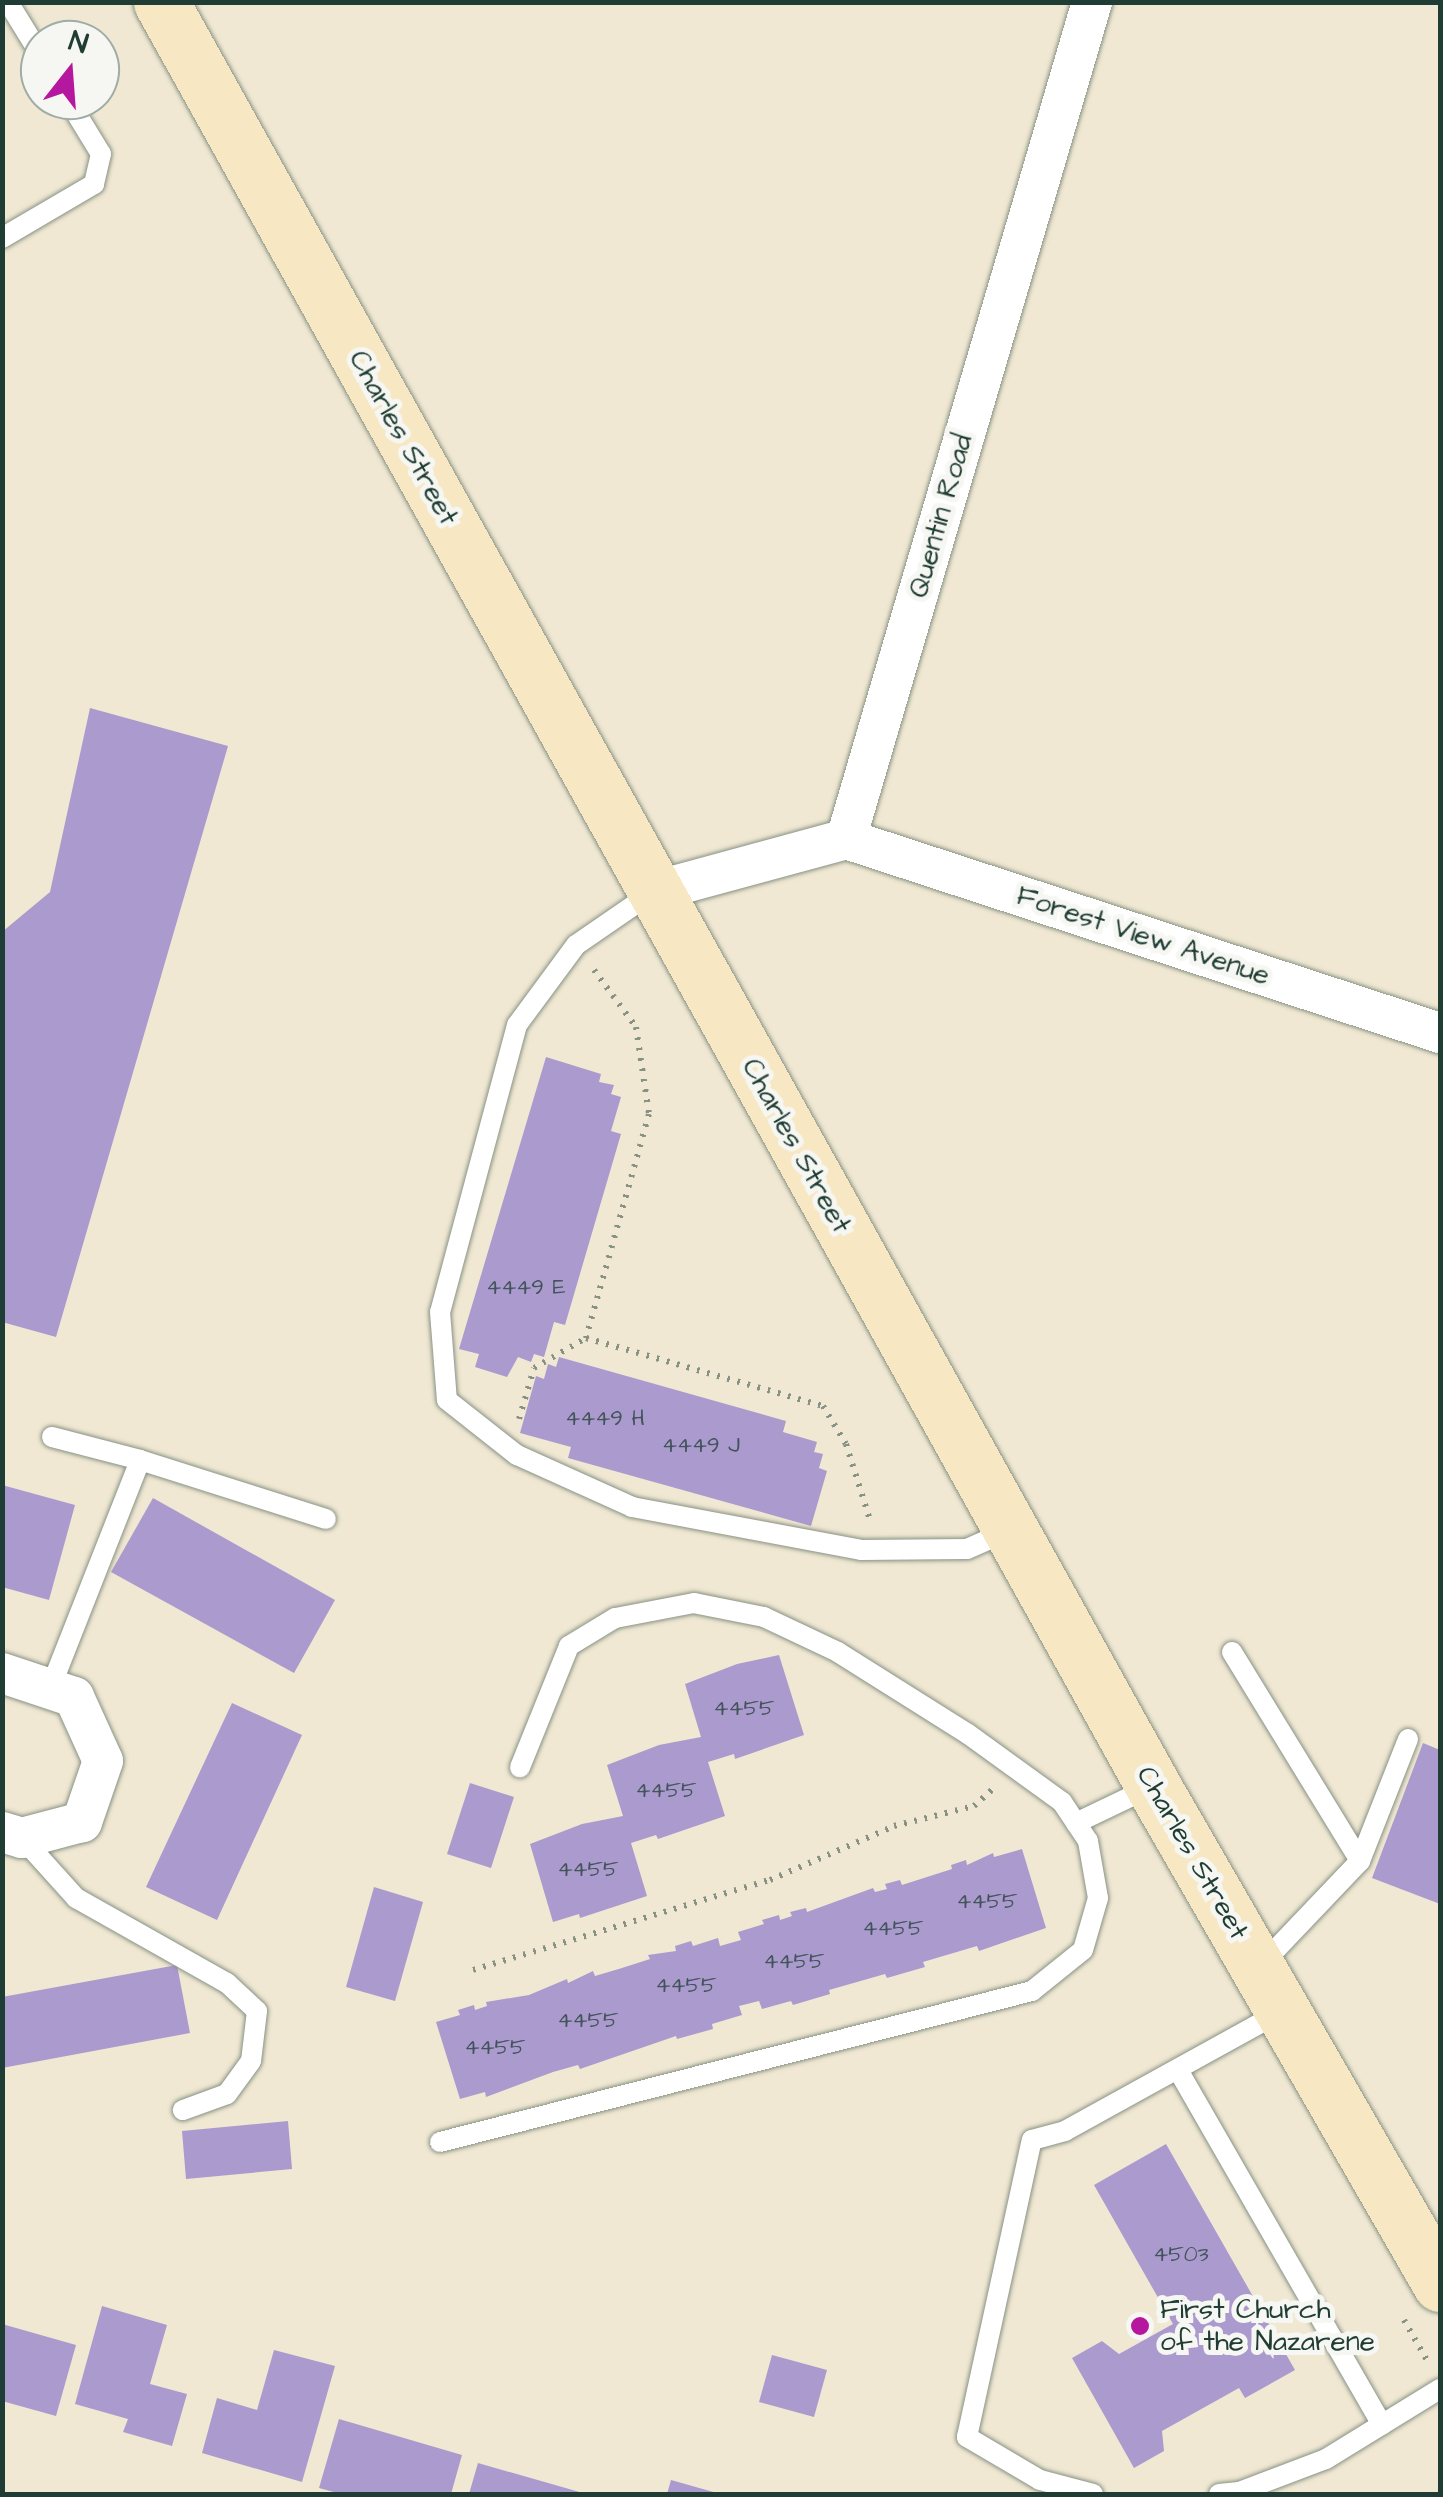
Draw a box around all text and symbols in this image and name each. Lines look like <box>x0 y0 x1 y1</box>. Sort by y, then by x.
north arrow <box>20 20 120 120</box>
text: N <box>64 22 92 64</box>
street label: Charles Street <box>341 345 465 531</box>
street label: Quentin Road <box>902 430 980 602</box>
street label: Forest View Avenue <box>1012 879 1274 993</box>
street label: Charles Street <box>734 1053 858 1239</box>
house number: 4449 E <box>486 1275 566 1301</box>
house number: 4449 H <box>565 1406 645 1432</box>
house number: 4449 J <box>662 1433 740 1459</box>
house number: 4455 <box>713 1696 775 1722</box>
street label: Charles Street <box>1129 1760 1255 1946</box>
house number: 4455 <box>635 1778 697 1804</box>
house number: 4455 <box>557 1857 619 1883</box>
house number: 4455 <box>956 1889 1018 1915</box>
house number: 4455 <box>862 1916 924 1942</box>
house number: 4455 <box>763 1949 825 1975</box>
house number: 4455 <box>655 1973 717 1999</box>
house number: 4455 <box>557 2008 619 2034</box>
house number: 4455 <box>464 2035 526 2061</box>
house number: 4503 <box>1153 2242 1209 2268</box>
place label: First Church of the Nazarene <box>1160 2293 1375 2359</box>
marker: First Church of the Nazarene <box>1129 2315 1151 2337</box>

